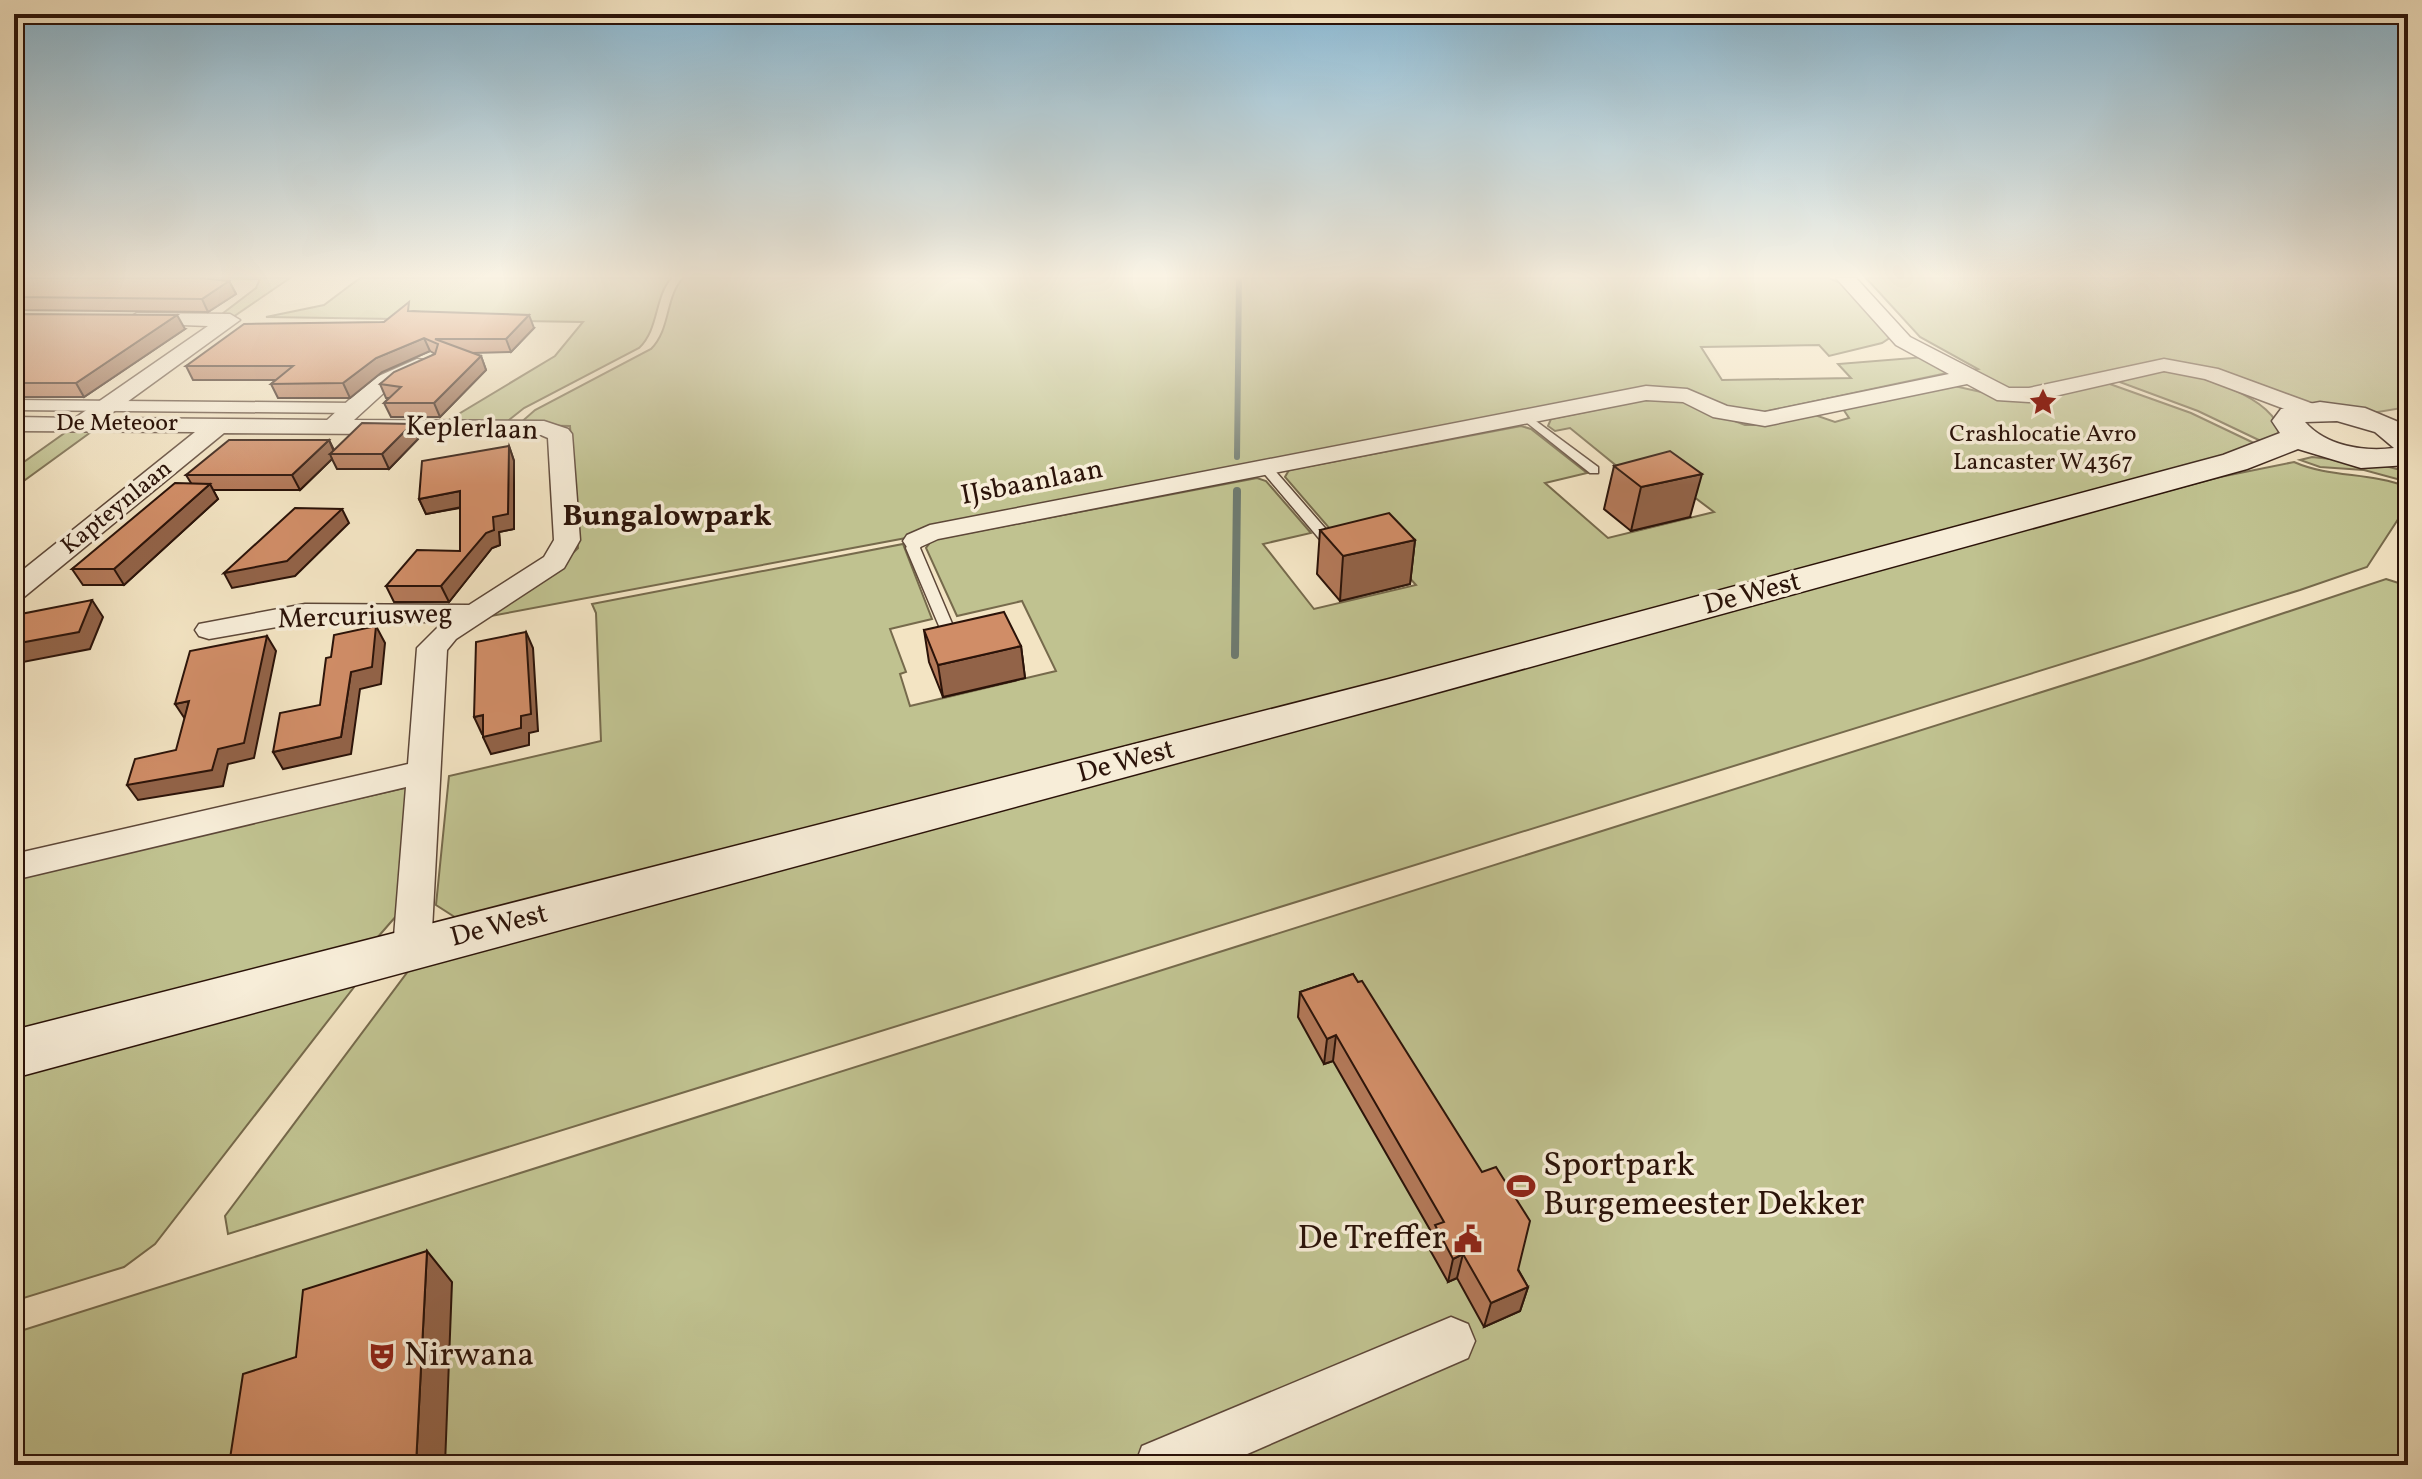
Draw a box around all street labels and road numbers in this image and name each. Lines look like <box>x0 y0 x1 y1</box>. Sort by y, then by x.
street label: De Meteoor <box>56 407 178 441</box>
street label: Keplerlaan <box>405 407 539 451</box>
street label: IJsbaanlaan <box>958 450 1106 516</box>
street label: Kapteynlaan <box>54 453 180 563</box>
street label: De West <box>1699 562 1805 626</box>
street label: Mercuriusweg <box>277 594 453 640</box>
street label: De West <box>1073 730 1179 794</box>
street label: De West <box>446 894 552 958</box>

